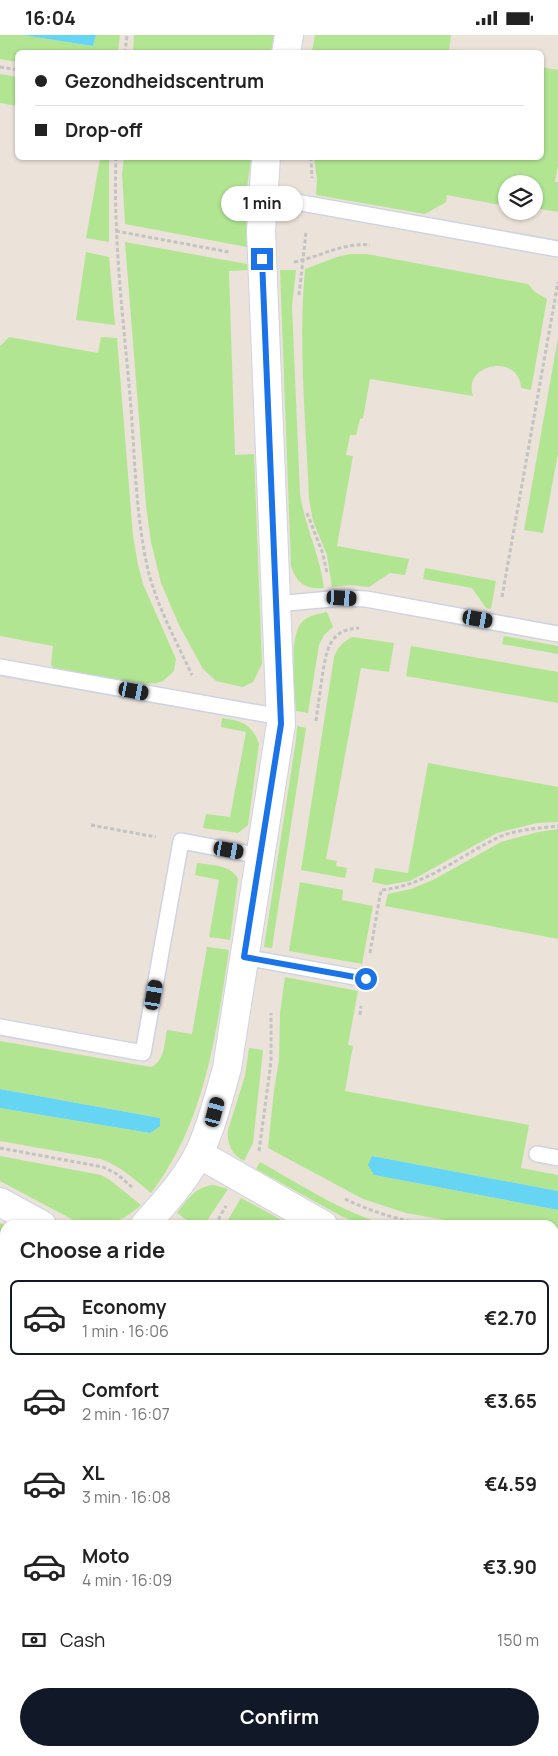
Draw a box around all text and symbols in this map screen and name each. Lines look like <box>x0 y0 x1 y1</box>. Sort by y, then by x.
text: 16:04 <box>25 5 76 31</box>
text: Gezondheidscentrum <box>65 68 264 94</box>
text: Drop-off <box>65 117 142 143</box>
map controls <box>498 175 543 220</box>
button: layers <box>498 175 543 220</box>
callout: 1 min <box>221 187 303 221</box>
text: 1 min <box>242 192 282 214</box>
route end <box>251 248 273 270</box>
car <box>326 590 357 606</box>
car <box>461 609 494 629</box>
car <box>117 681 150 701</box>
car <box>212 840 245 860</box>
route start <box>355 968 377 990</box>
car <box>144 979 163 1011</box>
car <box>203 1096 226 1128</box>
text: Choose a ride <box>20 1235 165 1265</box>
text: Economy <box>82 1294 166 1320</box>
icon: car <box>22 1295 67 1340</box>
text: €2.70 <box>484 1305 537 1331</box>
text: 1 min · 16:06 <box>82 1320 169 1342</box>
text: Comfort <box>82 1377 159 1403</box>
icon: car <box>22 1378 67 1423</box>
text: €3.65 <box>484 1388 537 1414</box>
text: 2 min · 16:07 <box>82 1403 170 1425</box>
text: XL <box>82 1460 105 1486</box>
icon: car <box>22 1461 67 1506</box>
text: €4.59 <box>485 1471 537 1497</box>
text: 3 min · 16:08 <box>82 1486 171 1508</box>
text: Moto <box>82 1543 129 1569</box>
icon: car <box>22 1544 67 1589</box>
text: €3.90 <box>483 1554 537 1580</box>
text: 4 min · 16:09 <box>82 1569 172 1591</box>
icon: cash <box>20 1626 48 1654</box>
text: Cash <box>60 1627 105 1653</box>
text: 150 m <box>497 1629 539 1651</box>
button: Confirm <box>20 1688 539 1746</box>

